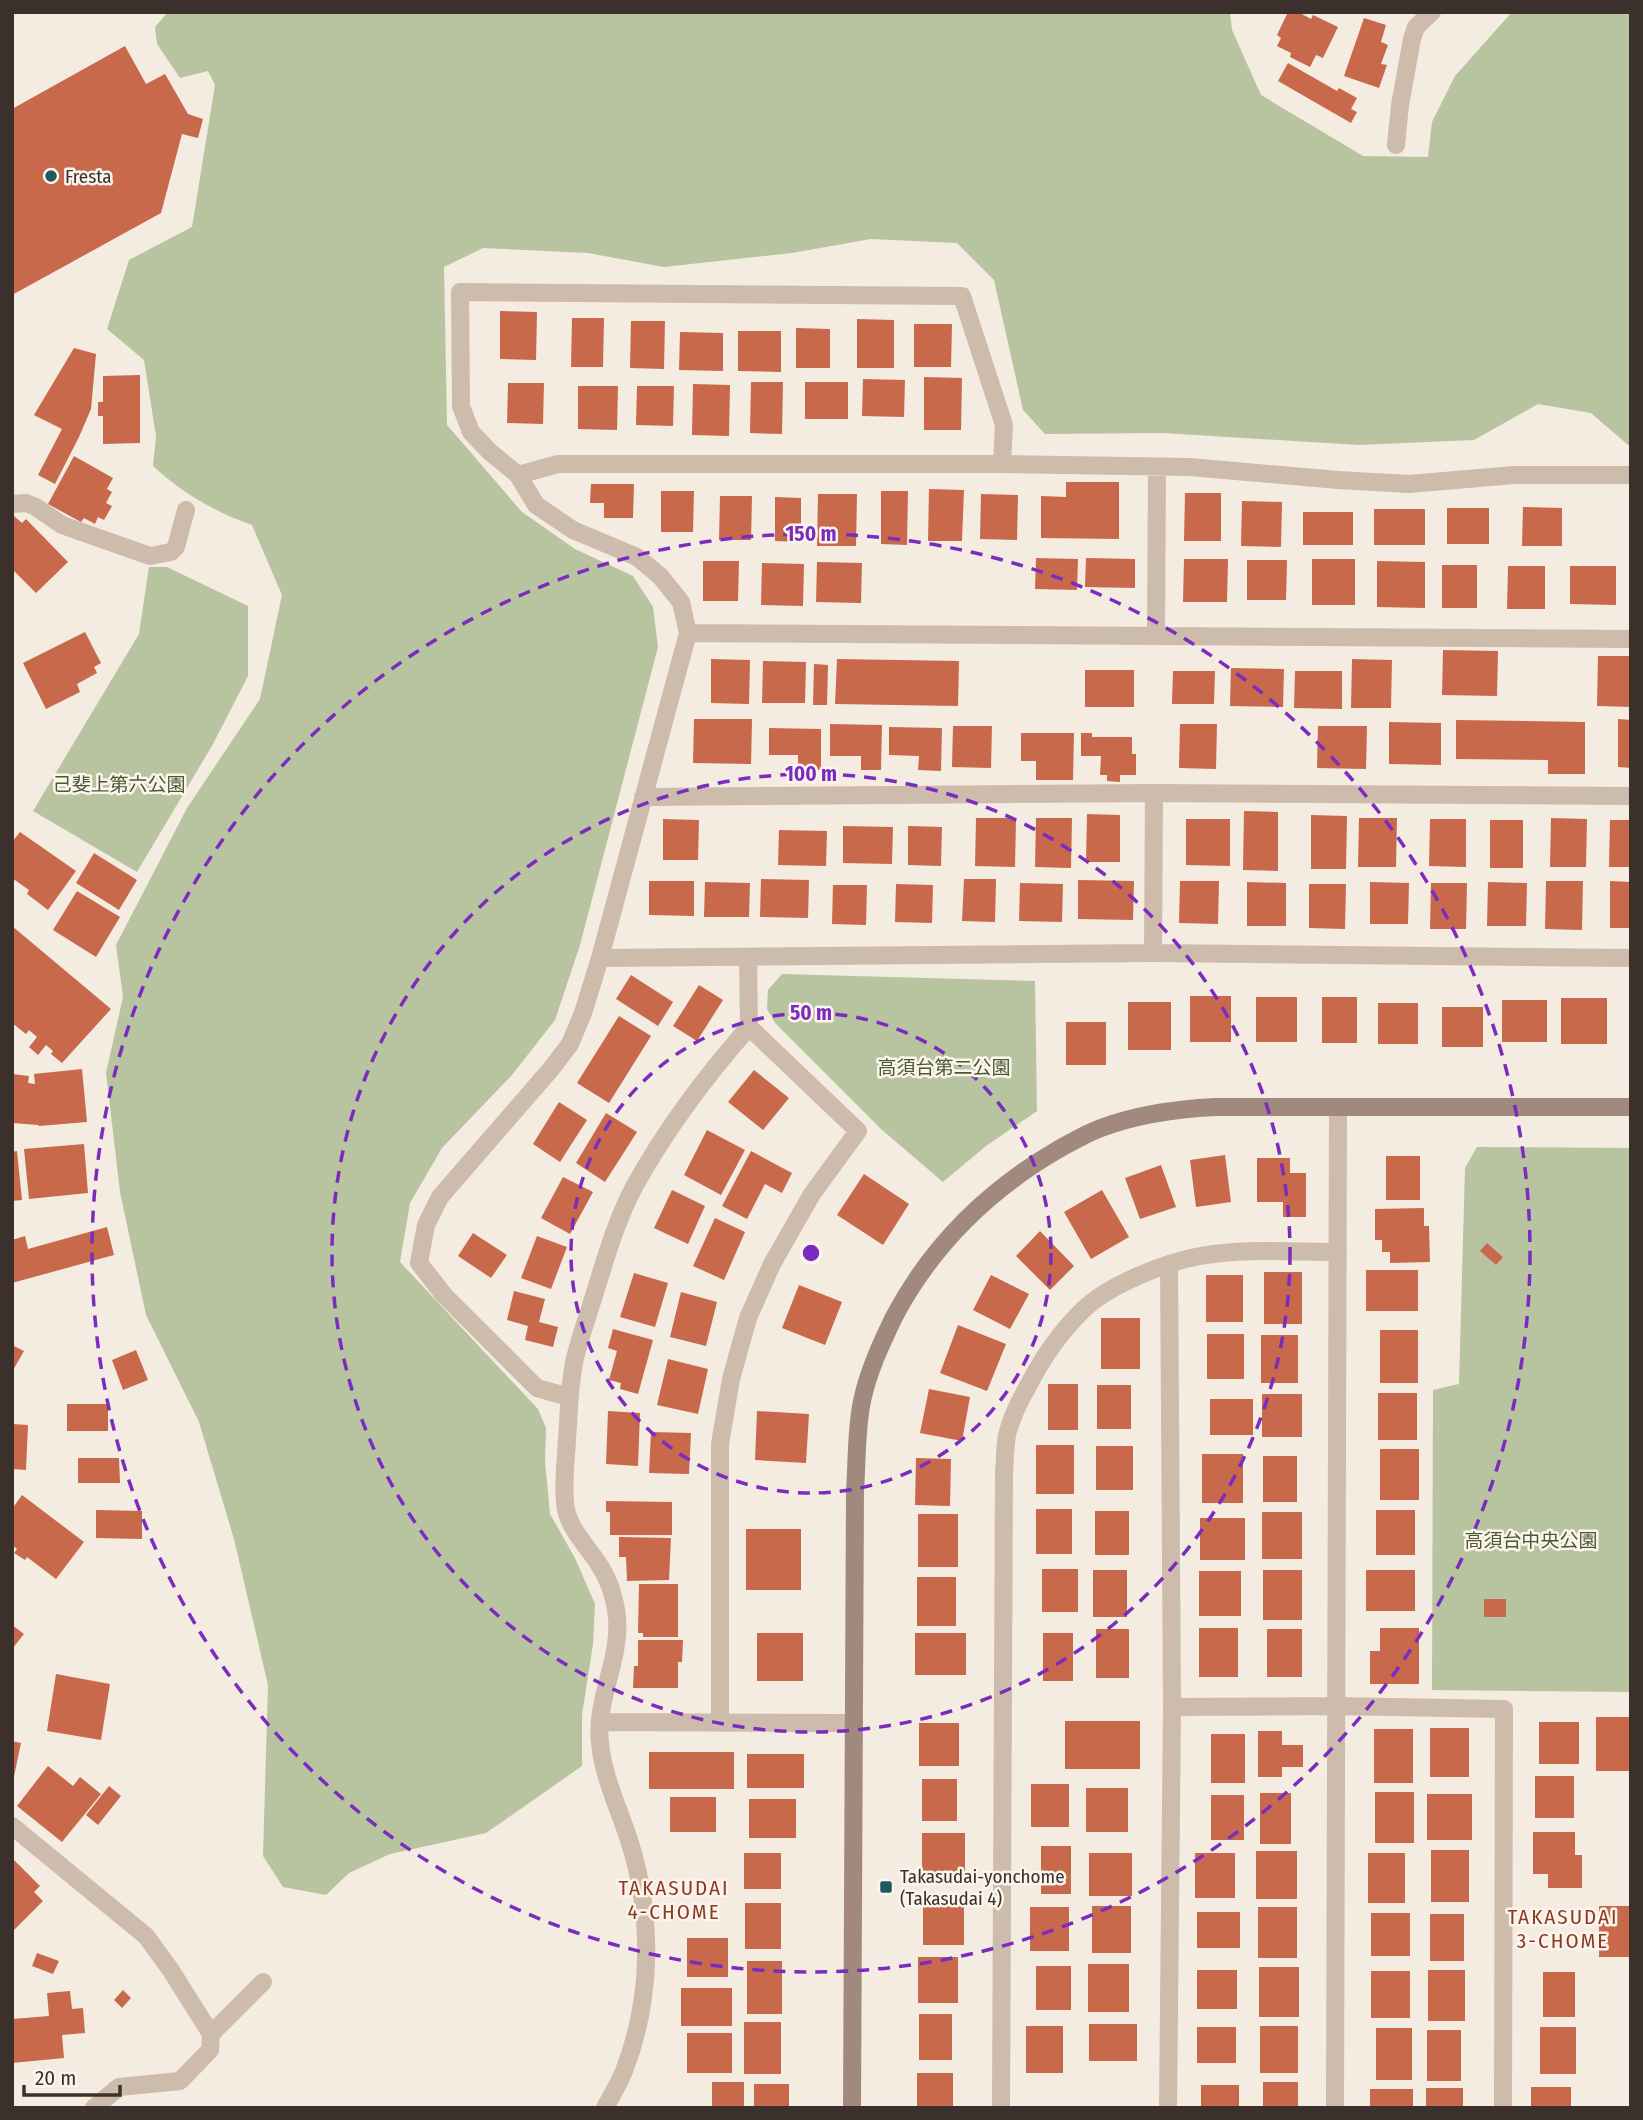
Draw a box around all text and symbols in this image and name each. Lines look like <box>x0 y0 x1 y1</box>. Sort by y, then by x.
place label: Fresta <box>65 165 112 188</box>
marker: Fresta <box>43 168 59 184</box>
text: 150 m <box>785 521 837 547</box>
text: 100 m <box>785 761 837 787</box>
park label: 己斐上第六公園 <box>52 773 186 796</box>
text: 50 m <box>790 1000 832 1026</box>
park label: 高須台第二公園 <box>877 1056 1011 1079</box>
centre of rings <box>799 1241 823 1265</box>
park label: 高須台中央公園 <box>1464 1529 1598 1552</box>
place label: Takasudai-yonchome (Takasudai 4) <box>900 1865 1065 1910</box>
district label: TAKASUDAI 4-CHOME <box>618 1875 730 1925</box>
marker: Takasudai-yonchome (Takasudai 4) <box>878 1879 894 1895</box>
district label: TAKASUDAI 3-CHOME <box>1507 1904 1619 1954</box>
scale bar <box>24 2054 121 2098</box>
text: 20 m <box>35 2065 76 2091</box>

